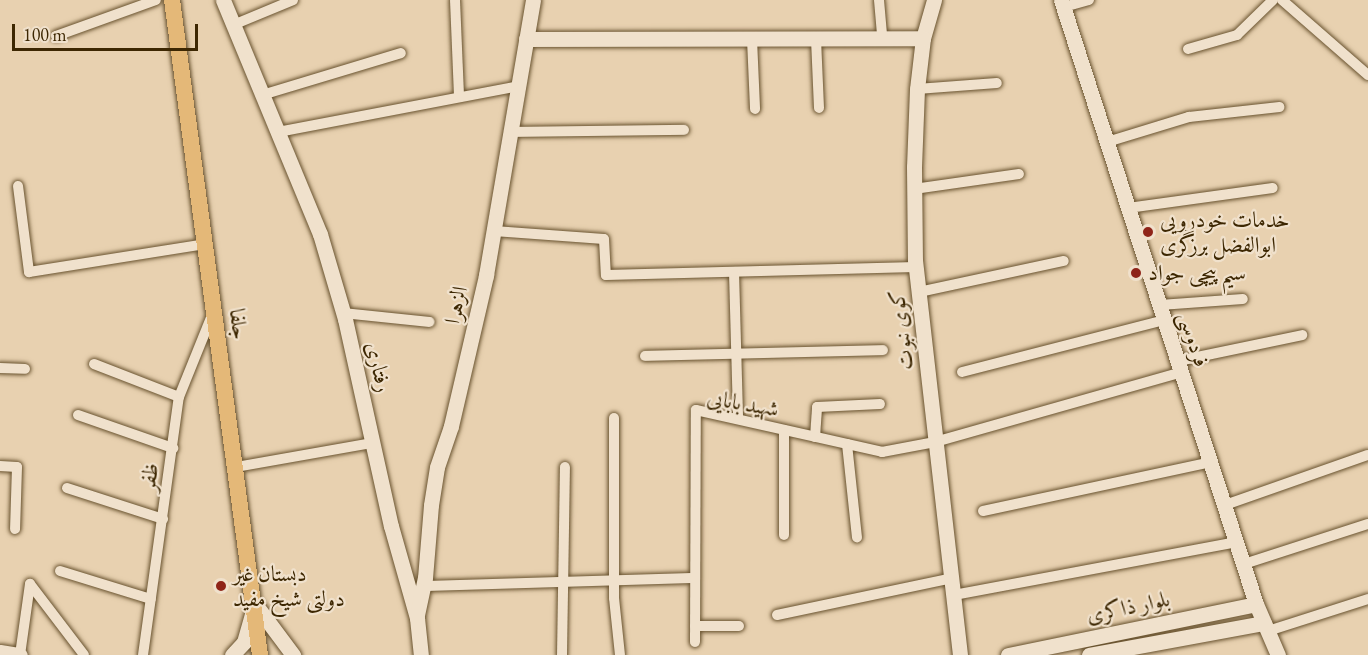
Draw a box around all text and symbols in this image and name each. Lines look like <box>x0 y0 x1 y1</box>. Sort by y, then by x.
scale bar <box>15 12 201 50</box>
text: 100 m <box>23 23 67 46</box>
place label: خدمات خودرویی ابوالفضل برزگری <box>1160 206 1290 258</box>
marker: خدمات خودرویی ابوالفضل برزگری <box>1141 225 1155 239</box>
place label: سیم پیچی جواد <box>1148 260 1246 286</box>
marker: سیم پیچی جواد <box>1129 266 1143 280</box>
street label: الزهرا <box>439 283 473 327</box>
street label: کوی نبوت <box>883 288 919 372</box>
street label: جلفا <box>224 307 254 341</box>
street label: فردوسی <box>1173 308 1215 370</box>
street label: رفتاری <box>360 339 398 395</box>
street label: شهید بابایی <box>705 384 781 422</box>
street label: ظفر <box>134 461 164 493</box>
place label: دبستان غیر دولتی شیخ مفید <box>233 560 345 612</box>
marker: دبستان غیر دولتی شیخ مفید <box>214 579 228 593</box>
street label: بلوار ذاکری <box>1084 585 1172 629</box>

